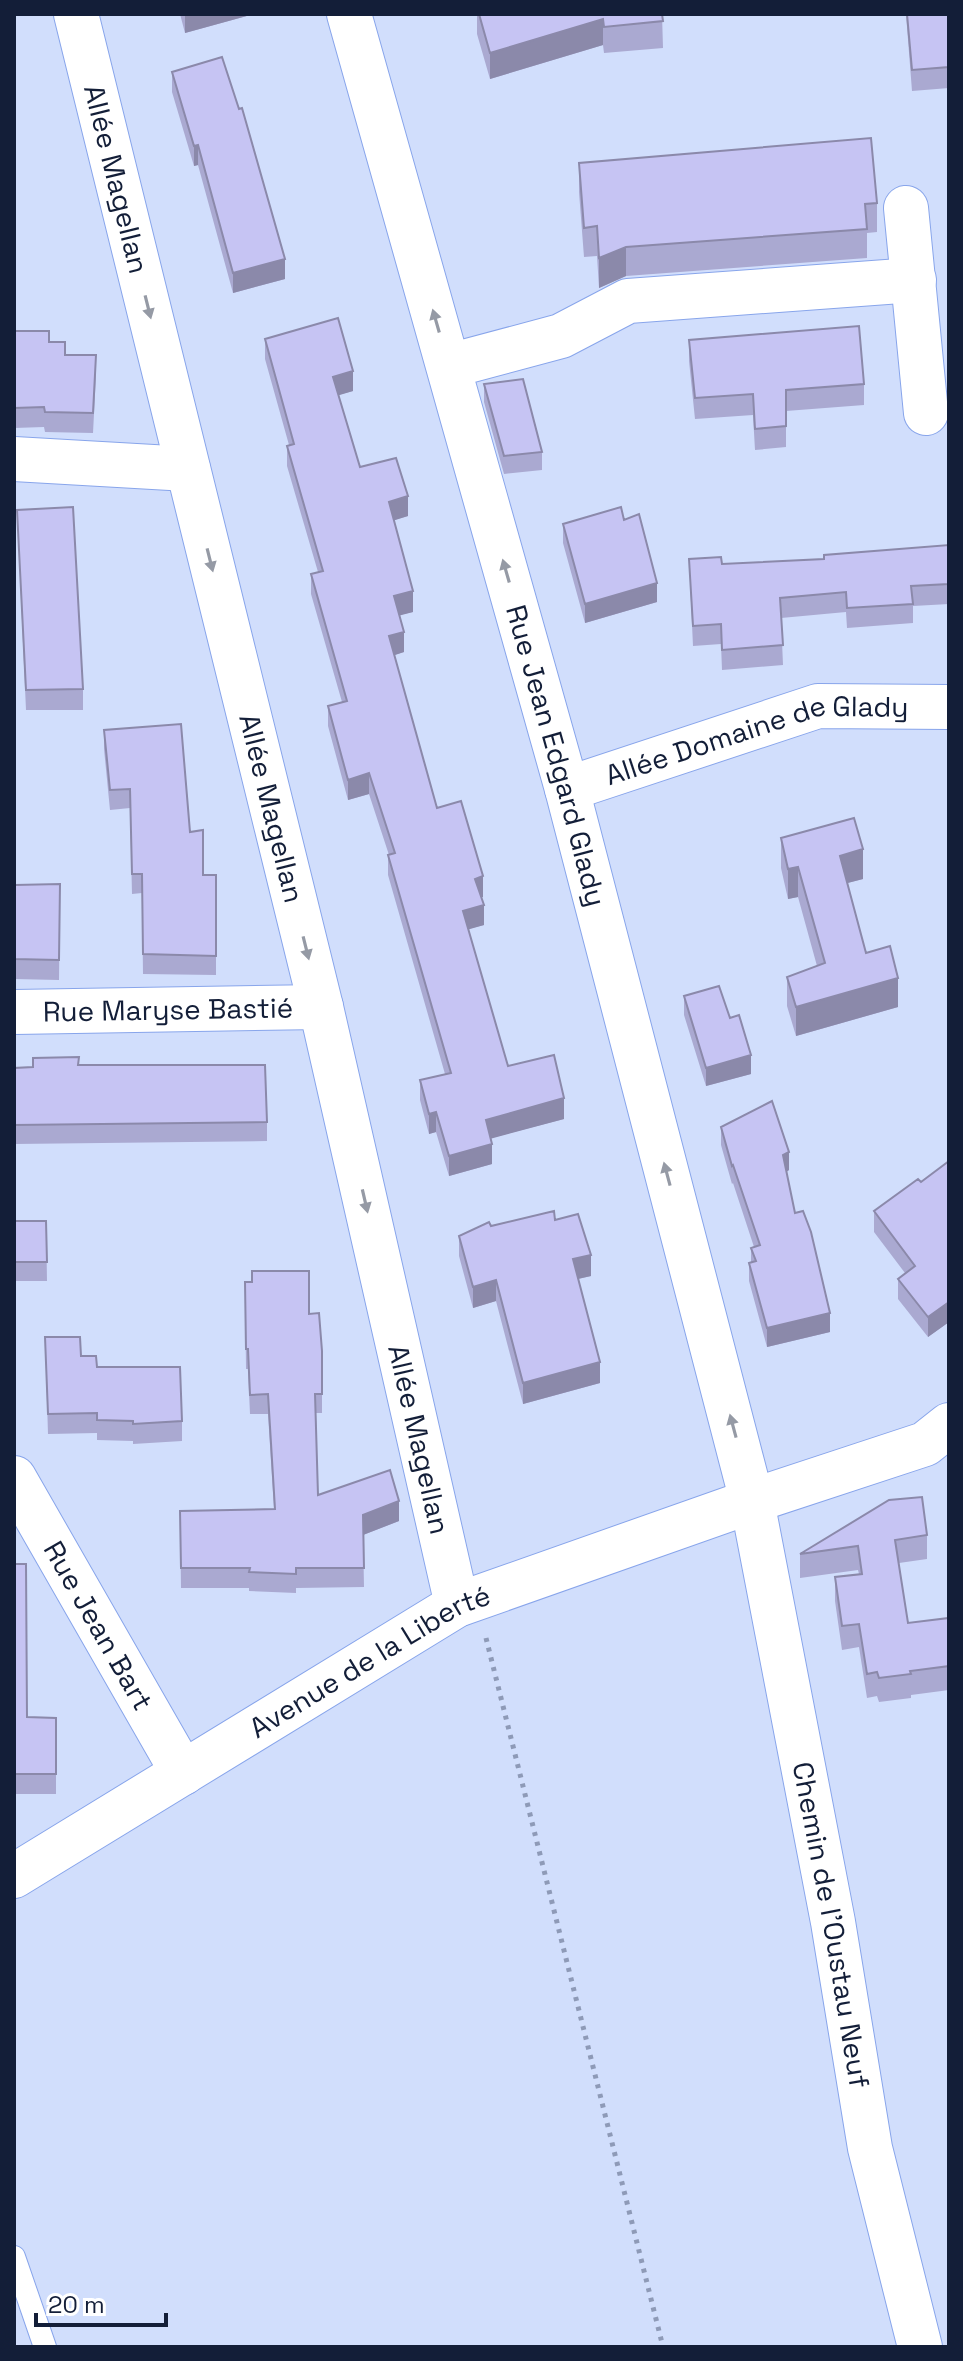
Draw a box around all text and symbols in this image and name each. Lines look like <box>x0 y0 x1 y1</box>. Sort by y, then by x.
street label: Allée Magellan <box>76 81 157 277</box>
one-way arrow <box>143 295 155 320</box>
one-way arrow <box>429 308 442 332</box>
one-way arrow <box>205 547 217 572</box>
one-way arrow <box>499 559 512 583</box>
street label: Rue Jean Edgard Glady <box>498 601 615 910</box>
street label: Allée Domaine de Glady <box>600 687 909 793</box>
street label: Allée Magellan <box>231 710 313 906</box>
one-way arrow <box>300 936 313 961</box>
street label: Rue Maryse Bastié <box>42 989 293 1030</box>
one-way arrow <box>661 1162 673 1187</box>
one-way arrow <box>359 1189 372 1214</box>
street label: Allée Magellan <box>380 1341 458 1537</box>
one-way arrow <box>726 1413 738 1438</box>
street label: Rue Jean Bart <box>36 1534 161 1717</box>
street label: Avenue de la Liberté <box>242 1577 495 1746</box>
street label: Chemin de l'Oustau Neuf <box>785 1759 878 2091</box>
scale bar <box>36 2277 166 2327</box>
text: 20 m <box>48 2289 105 2320</box>

